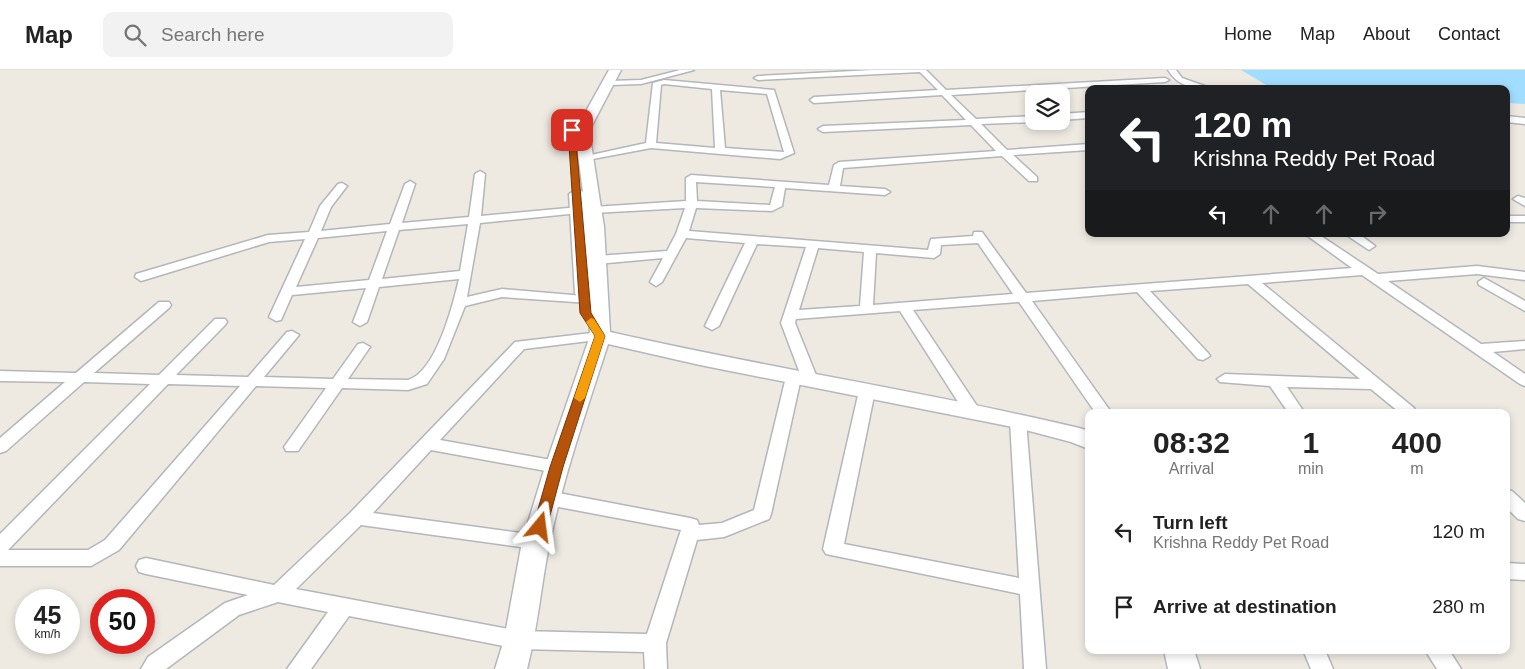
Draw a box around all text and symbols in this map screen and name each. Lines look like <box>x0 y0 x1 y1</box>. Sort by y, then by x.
search box <box>103 12 453 57</box>
text: Map <box>25 21 73 48</box>
icon: search <box>121 21 149 49</box>
text: Search here <box>161 24 265 45</box>
text: Home <box>1224 24 1272 44</box>
text: Map <box>1300 24 1335 44</box>
text: About <box>1363 24 1410 44</box>
text: Contact <box>1438 24 1500 44</box>
map controls <box>1025 85 1070 130</box>
button: layers <box>1025 85 1070 130</box>
icon: left <box>1110 105 1175 170</box>
text: 120 m <box>1193 105 1292 144</box>
pin <box>551 109 593 151</box>
icon: arrive <box>558 116 586 144</box>
text: Krishna Reddy Pet Road <box>1193 146 1435 171</box>
icon: left <box>1204 200 1232 228</box>
icon: ahead <box>1257 200 1285 228</box>
icon: ahead <box>1310 200 1338 228</box>
icon: right <box>1363 200 1391 228</box>
text: 08:32 <box>1153 426 1230 459</box>
text: 1 <box>1302 426 1319 459</box>
text: 400 <box>1392 426 1442 459</box>
text: Arrival <box>1169 460 1214 477</box>
text: min <box>1298 460 1324 477</box>
text: m <box>1410 460 1423 477</box>
position arrow <box>513 500 565 552</box>
text: Turn left <box>1153 512 1228 533</box>
icon: left <box>1110 518 1138 546</box>
text: 120 m <box>1432 521 1485 542</box>
text: Krishna Reddy Pet Road <box>1153 534 1329 551</box>
speed limit sign: 50 <box>90 589 155 654</box>
icon: arrive <box>1110 593 1138 621</box>
text: Arrive at destination <box>1153 596 1337 617</box>
text: 280 m <box>1432 596 1485 617</box>
text: 45 <box>34 601 61 629</box>
text: km/h <box>34 627 61 641</box>

